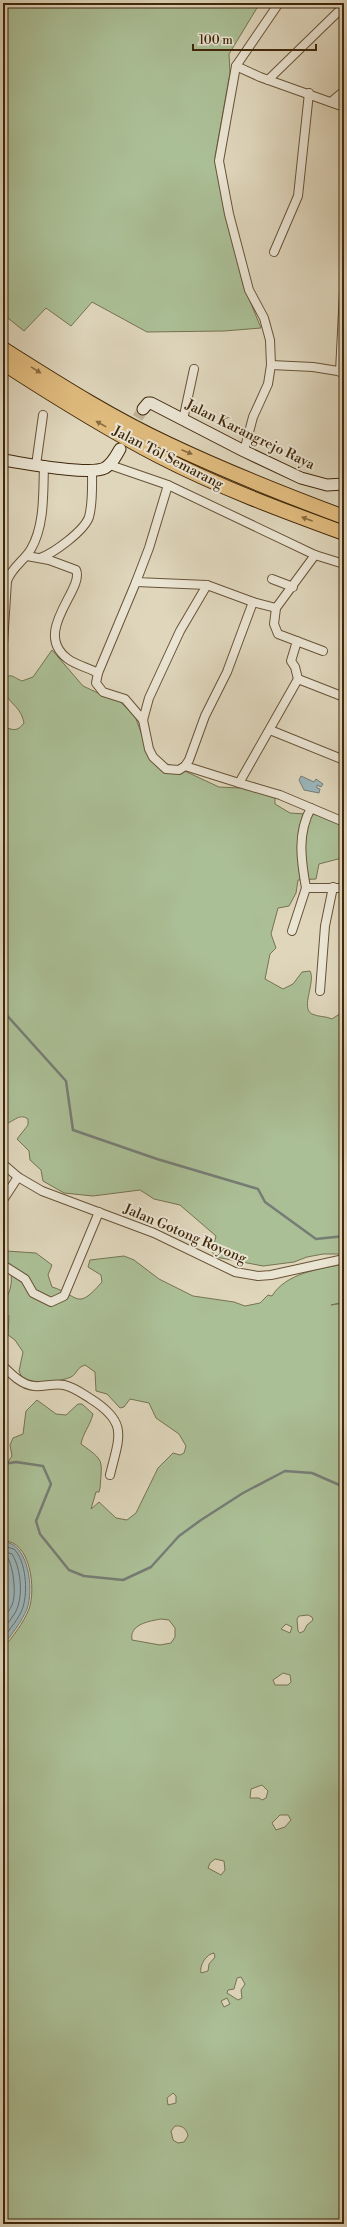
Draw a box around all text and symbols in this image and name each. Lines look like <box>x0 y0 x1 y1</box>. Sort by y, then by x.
scale bar <box>193 26 316 52</box>
text: 100 m <box>199 33 233 48</box>
one-way arrow <box>31 366 41 374</box>
street label: Jalan Karangrejo Raya <box>182 395 318 475</box>
one-way arrow <box>95 420 107 427</box>
street label: Jalan Tol Semarang <box>109 422 227 494</box>
one-way arrow <box>181 449 192 455</box>
one-way arrow <box>301 516 313 522</box>
street label: Jalan Gotong Royong <box>120 1200 250 1268</box>

